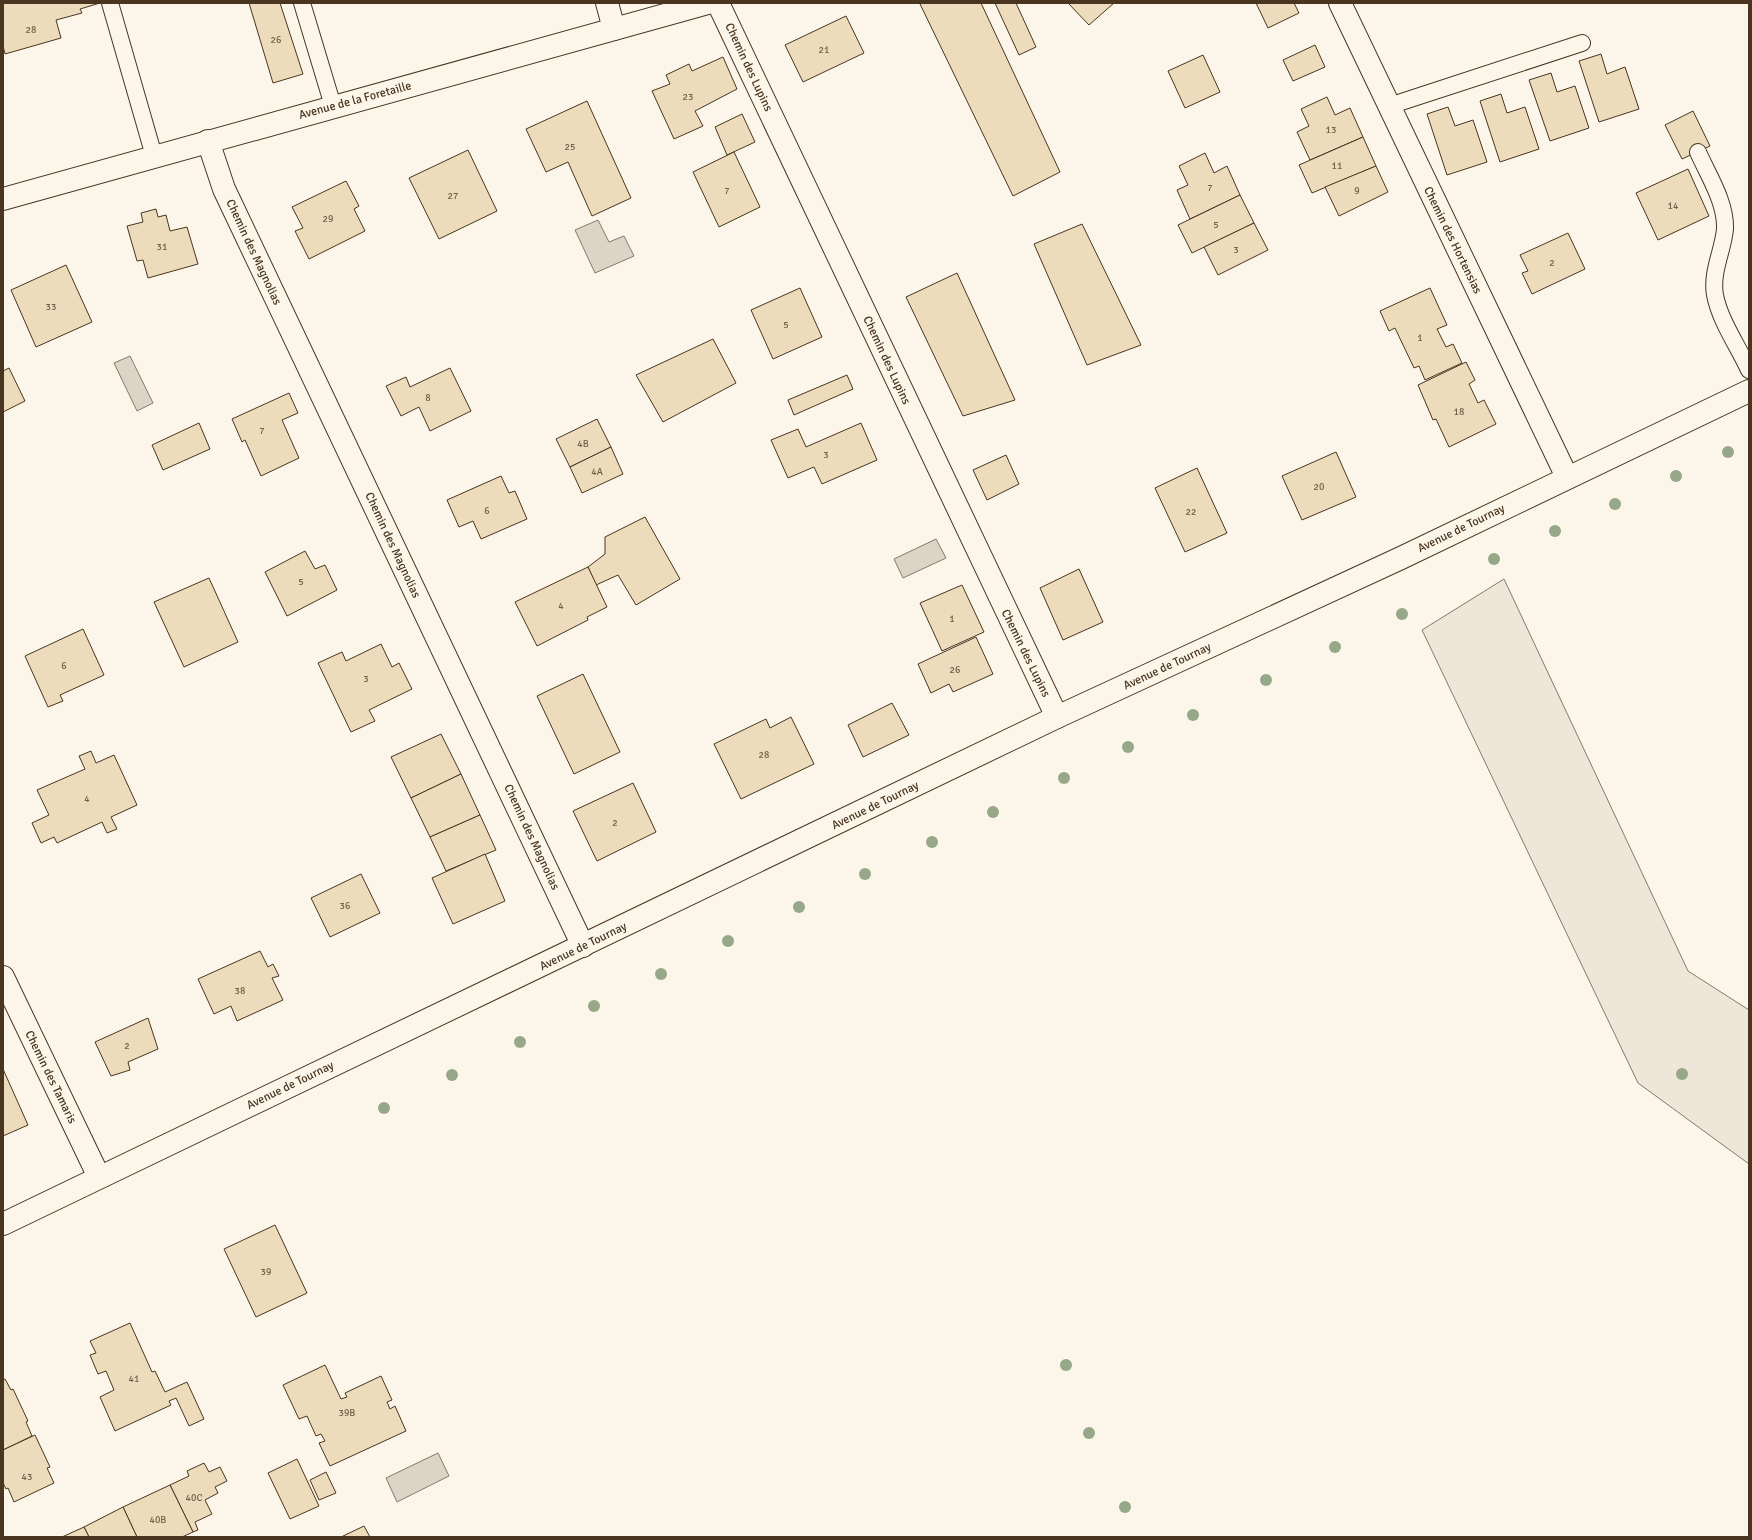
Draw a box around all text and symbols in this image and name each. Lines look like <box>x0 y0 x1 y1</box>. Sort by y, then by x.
street label: Chemin des Lupins <box>721 21 776 114</box>
house number: 28 <box>26 24 36 36</box>
house number: 26 <box>271 34 281 46</box>
house number: 21 <box>819 44 829 56</box>
street label: Avenue de la Foretaille <box>297 78 413 123</box>
house number: 23 <box>683 91 693 103</box>
house number: 13 <box>1326 124 1336 136</box>
house number: 25 <box>565 141 575 153</box>
house number: 11 <box>1332 160 1342 172</box>
house number: 7 <box>1207 182 1213 194</box>
street label: Chemin des Hortensias <box>1420 184 1485 296</box>
house number: 7 <box>724 185 730 197</box>
house number: 9 <box>1354 185 1360 197</box>
house number: 27 <box>448 190 458 202</box>
street label: Chemin des Magnolias <box>222 197 285 307</box>
house number: 14 <box>1668 200 1679 212</box>
house number: 29 <box>323 213 333 225</box>
house number: 5 <box>1213 219 1219 231</box>
house number: 31 <box>157 241 167 253</box>
house number: 3 <box>1233 244 1239 256</box>
house number: 2 <box>1549 257 1555 269</box>
house number: 33 <box>46 301 56 313</box>
street label: Chemin des Lupins <box>859 314 914 407</box>
house number: 5 <box>783 319 789 331</box>
house number: 1 <box>1417 332 1423 344</box>
house number: 8 <box>425 392 431 404</box>
house number: 18 <box>1454 406 1464 418</box>
house number: 7 <box>259 425 265 437</box>
house number: 4B <box>577 438 589 450</box>
house number: 3 <box>823 449 829 461</box>
house number: 4A <box>591 466 603 478</box>
house number: 20 <box>1314 481 1324 493</box>
street label: Chemin des Magnolias <box>361 490 424 600</box>
street label: Avenue de Tournay <box>1415 501 1508 556</box>
house number: 6 <box>484 505 490 517</box>
house number: 22 <box>1186 506 1196 518</box>
house number: 5 <box>298 576 304 588</box>
house number: 4 <box>558 600 564 612</box>
street label: Chemin des Lupins <box>998 607 1053 700</box>
house number: 1 <box>949 613 955 625</box>
street label: Avenue de Tournay <box>1121 639 1214 693</box>
house number: 6 <box>61 660 67 672</box>
house number: 26 <box>950 664 960 676</box>
house number: 3 <box>363 673 369 685</box>
house number: 28 <box>759 749 769 761</box>
street label: Avenue de Tournay <box>829 778 922 833</box>
street label: Chemin des Magnolias <box>500 782 563 892</box>
house number: 4 <box>84 793 90 805</box>
house number: 2 <box>612 817 618 829</box>
house number: 36 <box>340 900 350 912</box>
street label: Avenue de Tournay <box>537 919 630 974</box>
house number: 38 <box>235 985 245 997</box>
street label: Chemin des Tamaris <box>21 1028 80 1126</box>
house number: 2 <box>124 1040 130 1052</box>
street label: Avenue de Tournay <box>244 1058 337 1113</box>
house number: 39 <box>261 1266 271 1278</box>
house number: 41 <box>129 1373 139 1385</box>
house number: 39B <box>339 1407 355 1419</box>
house number: 43 <box>22 1471 32 1483</box>
house number: 40C <box>186 1492 202 1504</box>
house number: 40B <box>150 1514 166 1526</box>

